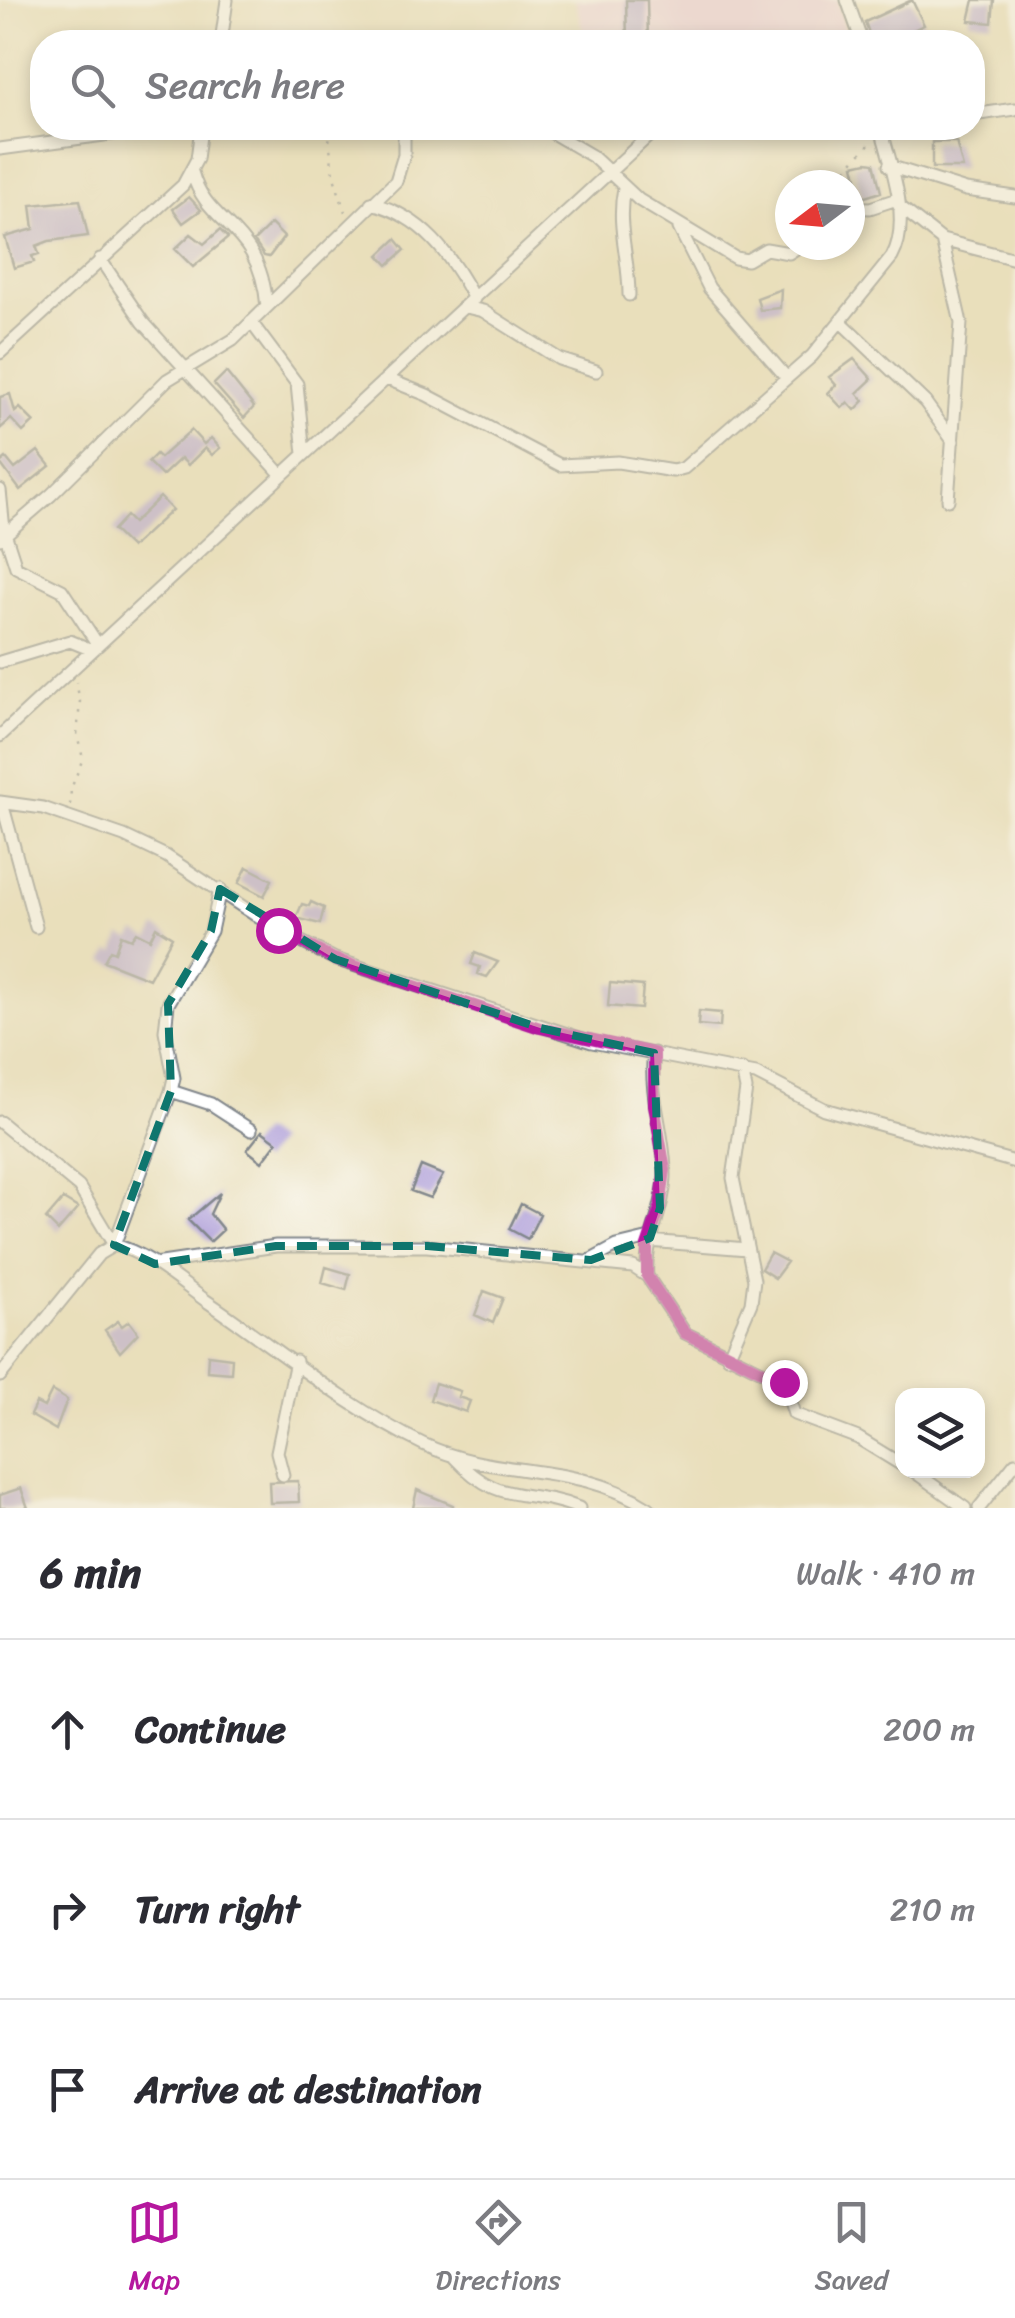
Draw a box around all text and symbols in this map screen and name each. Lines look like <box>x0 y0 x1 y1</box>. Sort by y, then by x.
search box <box>30 30 985 140</box>
text: Search here <box>145 52 345 119</box>
icon: search <box>65 58 120 113</box>
north arrow <box>775 170 865 260</box>
route start <box>256 908 302 954</box>
route end <box>762 1360 808 1406</box>
map controls <box>895 1388 985 1478</box>
button: layers <box>895 1388 985 1478</box>
text: 6 min <box>40 1536 141 1610</box>
text: Walk · 410 m <box>796 1545 975 1602</box>
text: Continue <box>135 1696 286 1763</box>
text: 200 m <box>883 1701 975 1758</box>
icon: ahead <box>40 1702 95 1757</box>
text: Turn right <box>135 1876 300 1943</box>
text: 210 m <box>890 1881 975 1938</box>
icon: right <box>40 1882 95 1937</box>
text: Arrive at destination <box>135 2056 482 2123</box>
icon: arrive <box>40 2062 95 2117</box>
tab: Map <box>127 2195 182 2304</box>
tab: Directions <box>435 2195 561 2304</box>
tab: Saved <box>814 2195 888 2304</box>

